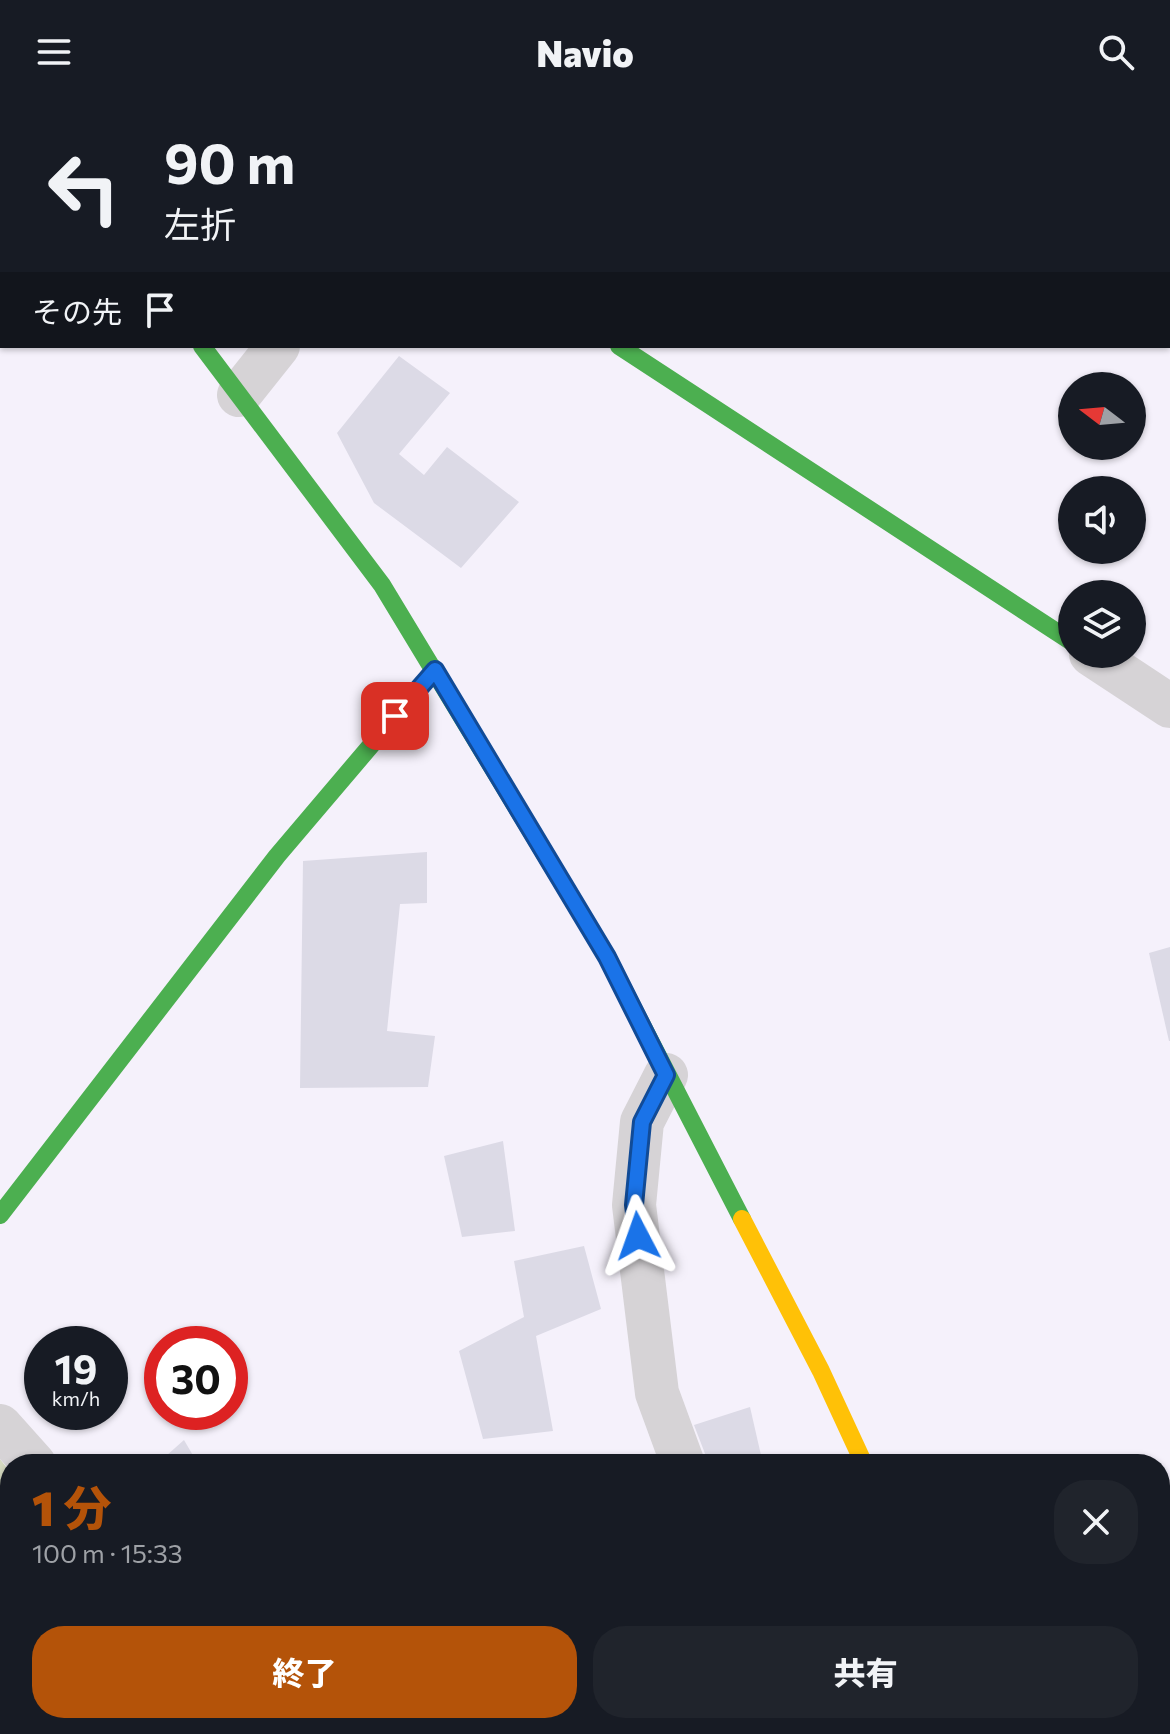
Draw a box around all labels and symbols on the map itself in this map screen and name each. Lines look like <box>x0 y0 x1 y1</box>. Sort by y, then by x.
north arrow <box>1058 372 1146 460</box>
pin <box>361 682 429 750</box>
position arrow <box>596 1194 680 1278</box>
speed limit sign: 30 <box>144 1326 248 1430</box>

